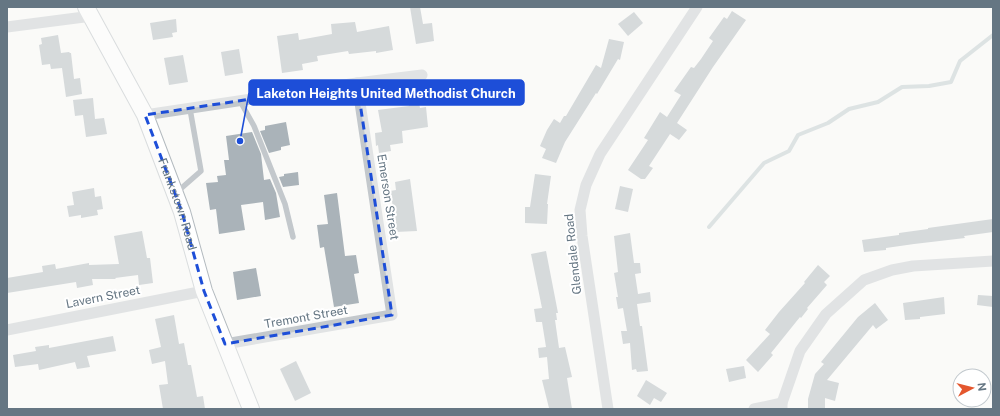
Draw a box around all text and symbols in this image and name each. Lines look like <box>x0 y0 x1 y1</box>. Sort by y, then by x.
callout: Laketon Heights United Methodist Church <box>249 80 524 105</box>
text: Laketon Heights United Methodist Church <box>256 86 516 101</box>
street label: Emerson Street <box>374 153 402 241</box>
street label: Frankstown Road <box>155 156 199 252</box>
street label: Glendale Road <box>562 213 584 295</box>
street label: Lavern Street <box>65 283 142 311</box>
street label: Tremont Street <box>263 303 349 331</box>
north arrow <box>952 368 992 408</box>
text: N <box>975 382 988 392</box>

